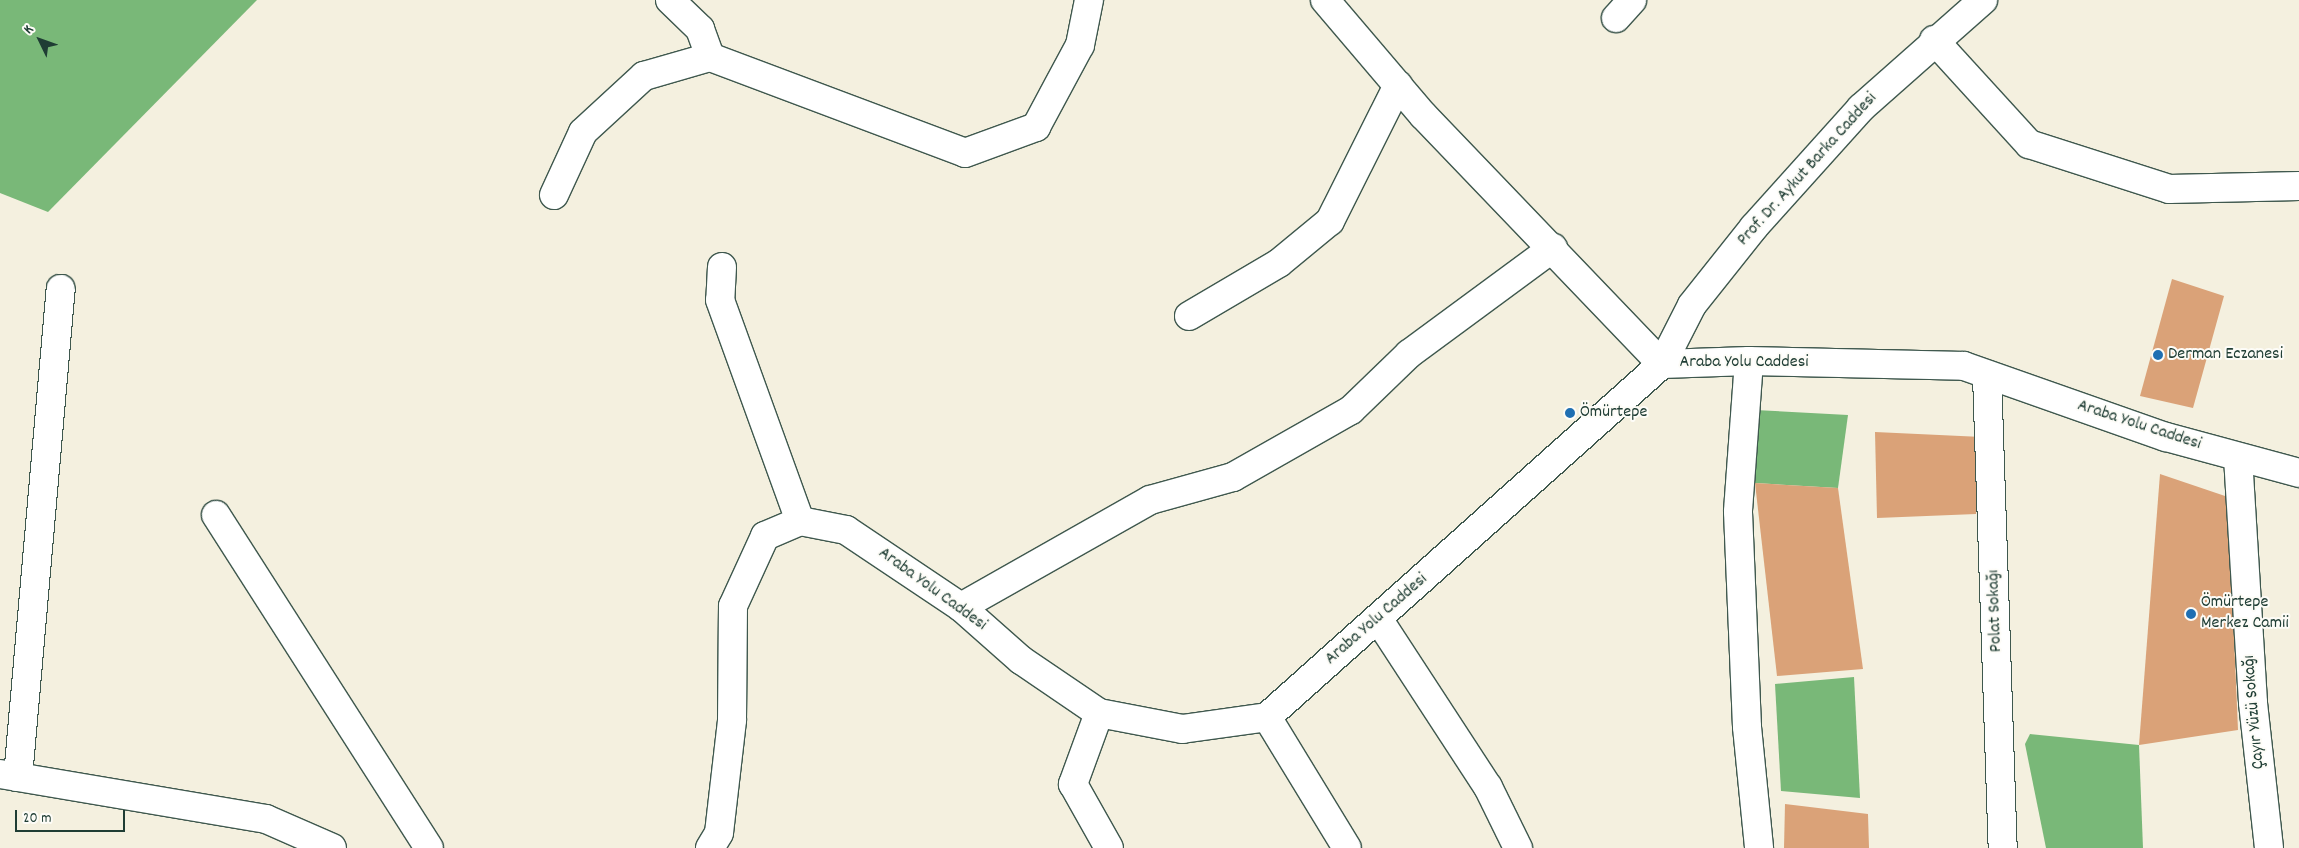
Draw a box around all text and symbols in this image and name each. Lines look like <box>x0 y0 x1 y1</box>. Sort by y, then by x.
north arrow <box>15 15 65 65</box>
text: K <box>19 21 38 39</box>
street label: Prof. Dr. Aykut Barka Caddesi <box>1733 89 1883 251</box>
place label: Derman Eczanesi <box>2168 344 2283 366</box>
marker: Derman Eczanesi <box>2152 349 2164 361</box>
street label: Araba Yolu Caddesi <box>1679 352 1809 374</box>
street label: Araba Yolu Caddesi <box>2074 396 2204 456</box>
place label: Ömürtepe <box>1580 402 1647 424</box>
marker: Ömürtepe <box>1564 407 1576 419</box>
street label: Araba Yolu Caddesi <box>873 543 991 637</box>
street label: Polat Sokağı <box>1984 569 2008 653</box>
street label: Araba Yolu Caddesi <box>1321 570 1433 670</box>
place label: Ömürtepe Merkez Camii <box>2201 593 2289 636</box>
marker: Ömürtepe Merkez Camii <box>2185 608 2197 620</box>
street label: Çayır Yüzü Sokağı <box>2239 654 2271 770</box>
scale bar <box>18 800 128 832</box>
text: 20 m <box>23 808 51 830</box>

